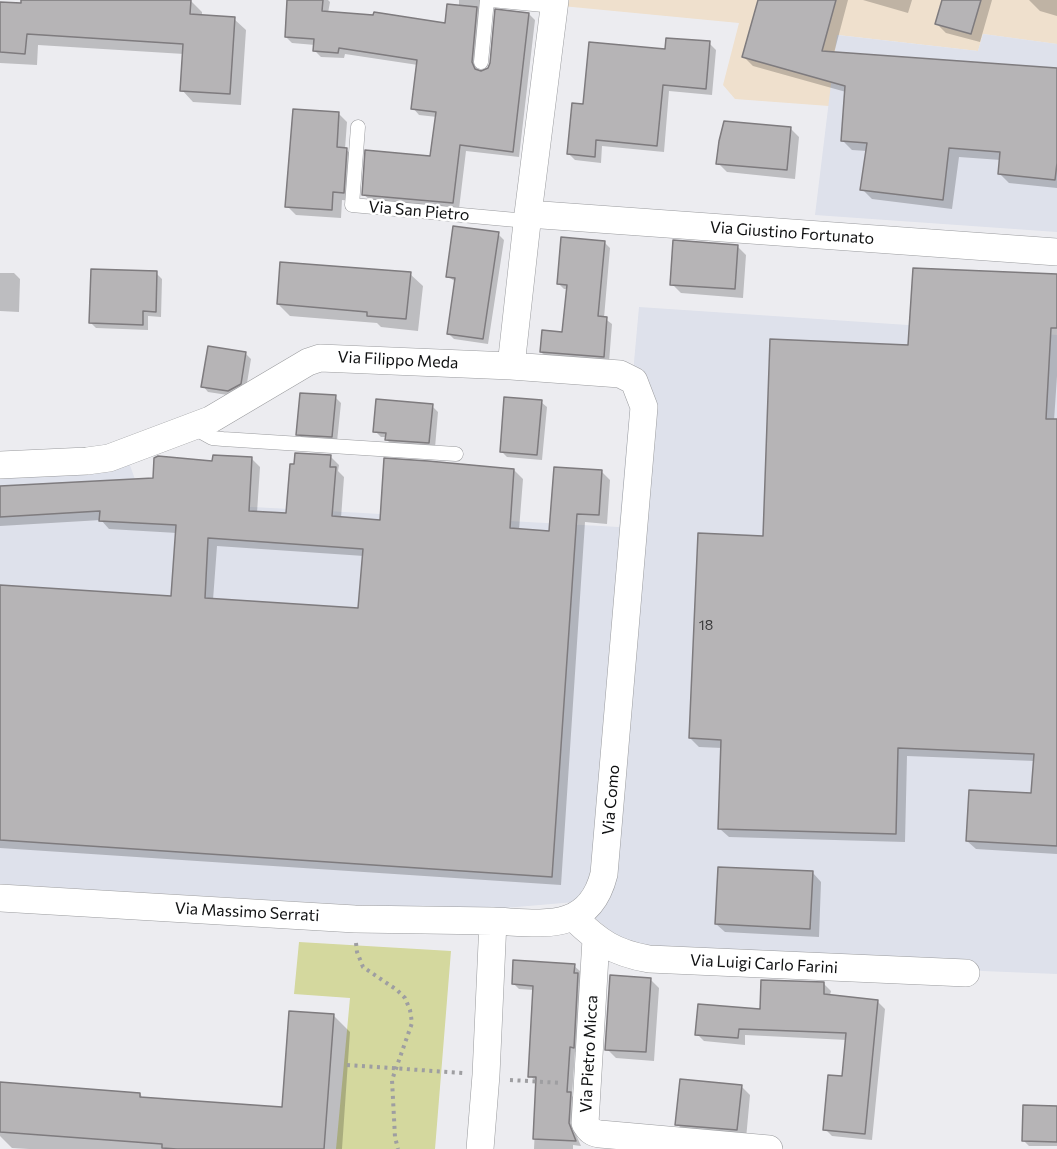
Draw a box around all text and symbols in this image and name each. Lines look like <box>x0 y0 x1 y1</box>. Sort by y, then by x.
street label: Via San Pietro <box>368 197 470 225</box>
street label: Via Giustino Fortunato <box>709 218 875 248</box>
street label: Via Filippo Meda <box>337 347 459 373</box>
house number: 18 <box>699 617 713 633</box>
street label: Via Como <box>598 764 624 836</box>
street label: Via Massimo Serrati <box>174 899 320 925</box>
street label: Via Luigi Carlo Farini <box>690 951 838 977</box>
street label: Via Pietro Micca <box>576 995 602 1113</box>

